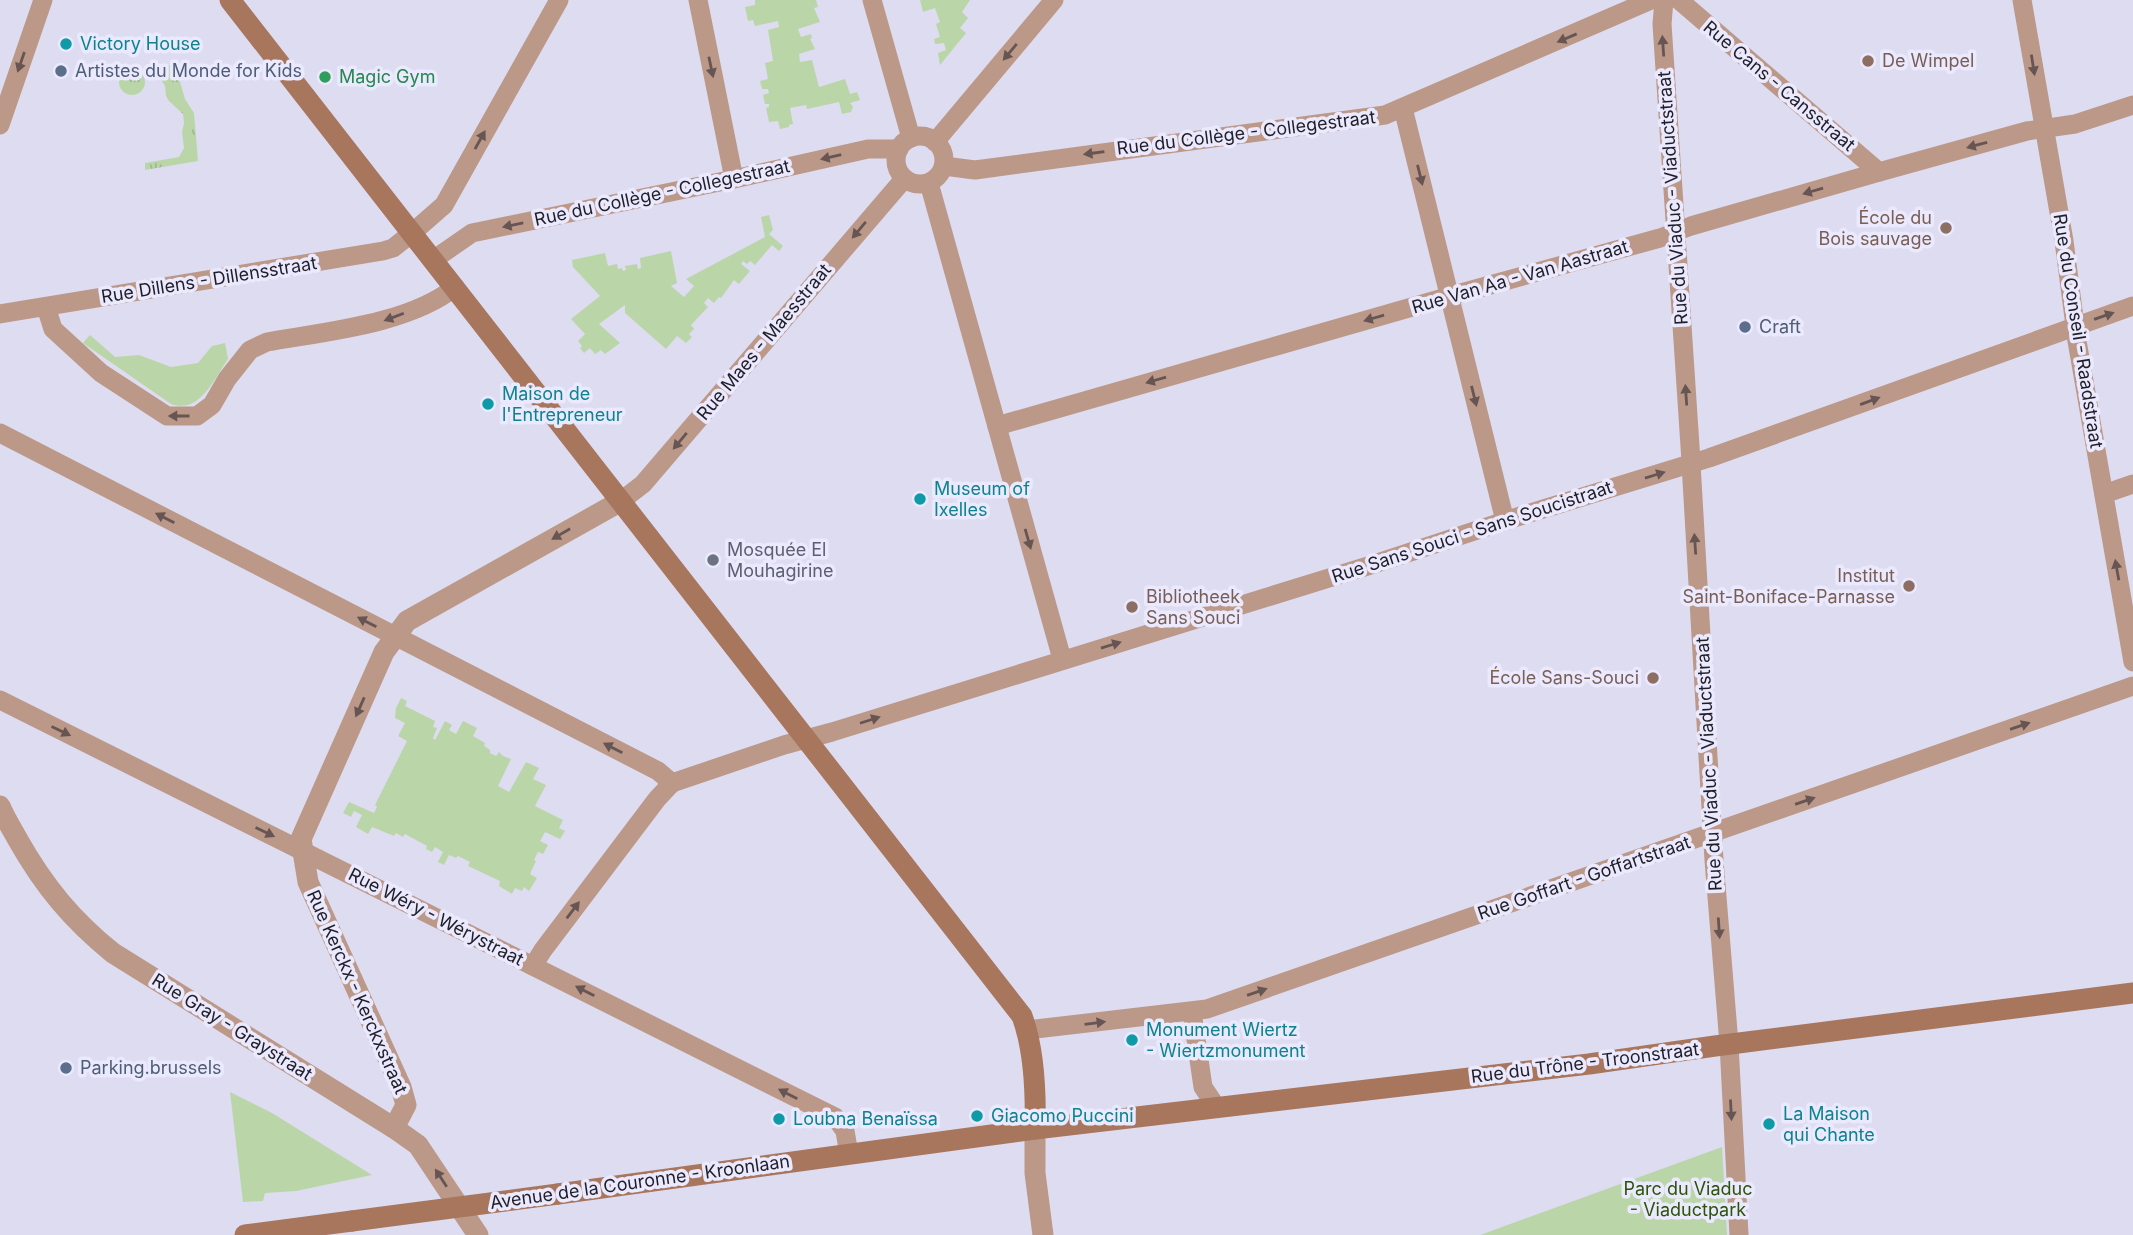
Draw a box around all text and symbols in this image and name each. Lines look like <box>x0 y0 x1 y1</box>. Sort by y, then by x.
street label: Rue Cans - Cansstraat <box>1699 16 1859 155</box>
place label: Victory House <box>80 33 201 54</box>
one-way arrow <box>1556 33 1577 44</box>
one-way arrow <box>1658 35 1669 57</box>
marker: Victory House <box>58 36 74 52</box>
one-way arrow <box>1003 44 1018 61</box>
place label: De Wimpel <box>1882 50 1974 71</box>
one-way arrow <box>15 52 26 73</box>
marker: De Wimpel <box>1860 53 1876 69</box>
one-way arrow <box>2028 54 2039 76</box>
one-way arrow <box>706 56 717 78</box>
place label: Artistes du Monde for Kids <box>75 60 302 81</box>
marker: Artistes du Monde for Kids <box>53 63 69 79</box>
place label: Magic Gym <box>339 66 435 87</box>
marker: Magic Gym <box>317 69 333 85</box>
street label: Rue du Viaduc - Viaductstraat <box>1653 70 1692 326</box>
street label: Rue du Collège - Collegestraat <box>1115 106 1377 159</box>
one-way arrow <box>474 130 486 150</box>
one-way arrow <box>1966 140 1988 151</box>
one-way arrow <box>1083 148 1105 159</box>
one-way arrow <box>820 152 842 163</box>
street label: Rue du Collège - Collegestraat <box>532 155 792 230</box>
one-way arrow <box>1415 164 1426 186</box>
one-way arrow <box>1803 187 1824 197</box>
place label: École du Bois sauvage <box>1819 206 1932 249</box>
street label: Rue du Conseil - Raadstraat <box>2050 212 2107 450</box>
one-way arrow <box>502 219 524 230</box>
marker: École du Bois sauvage <box>1938 220 1954 236</box>
one-way arrow <box>852 222 867 239</box>
street label: Rue Van Aa - Van Aastraat <box>1409 236 1631 318</box>
street label: Rue Dillens - Dillensstraat <box>100 252 318 307</box>
street label: Rue Maes - Maesstraat <box>692 259 835 424</box>
one-way arrow <box>2094 310 2115 321</box>
one-way arrow <box>384 311 405 322</box>
one-way arrow <box>1364 313 1385 323</box>
place label: Craft <box>1759 316 1801 337</box>
marker: Craft <box>1737 319 1753 335</box>
one-way arrow <box>1145 376 1166 386</box>
place label: Maison de l'Entrepreneur <box>502 383 623 425</box>
one-way arrow <box>1681 384 1692 406</box>
one-way arrow <box>1469 385 1480 407</box>
one-way arrow <box>1860 395 1881 406</box>
marker: Maison de l'Entrepreneur <box>480 396 496 412</box>
one-way arrow <box>168 410 190 422</box>
one-way arrow <box>673 432 688 449</box>
one-way arrow <box>1645 469 1666 479</box>
street label: Rue Sans Souci - Sans Soucistraat <box>1329 476 1615 587</box>
place label: Museum of Ixelles <box>934 478 1030 520</box>
marker: Museum of Ixelles <box>912 491 928 507</box>
one-way arrow <box>155 513 175 524</box>
one-way arrow <box>552 528 571 540</box>
one-way arrow <box>1024 529 1034 550</box>
one-way arrow <box>1690 533 1701 555</box>
place label: Mosquée El Mouhagirine <box>727 539 833 581</box>
marker: Mosquée El Mouhagirine <box>705 552 721 568</box>
one-way arrow <box>2111 559 2122 581</box>
place label: Institut Saint-Boniface-Parnasse <box>1683 565 1895 607</box>
marker: Institut Saint-Boniface-Parnasse <box>1901 578 1917 594</box>
place label: Bibliotheek Sans Souci <box>1146 586 1240 628</box>
marker: Bibliotheek Sans Souci <box>1124 599 1140 615</box>
one-way arrow <box>357 617 377 628</box>
street label: Rue du Viaduc - Viaductstraat <box>1691 636 1726 892</box>
one-way arrow <box>1100 639 1121 649</box>
place label: École Sans-Souci <box>1489 666 1639 688</box>
marker: École Sans-Souci <box>1645 670 1661 686</box>
one-way arrow <box>354 697 365 718</box>
one-way arrow <box>860 714 881 725</box>
one-way arrow <box>2009 720 2030 731</box>
one-way arrow <box>51 725 71 736</box>
one-way arrow <box>603 743 623 754</box>
one-way arrow <box>1795 795 1816 806</box>
one-way arrow <box>255 826 275 837</box>
street label: Rue Goffart - Goffartstraat <box>1475 831 1693 924</box>
street label: Rue Wéry - Wérystraat <box>345 863 527 970</box>
street label: Rue Kerckx - Kerckxstraat <box>303 887 412 1097</box>
one-way arrow <box>565 902 580 920</box>
one-way arrow <box>1714 917 1725 939</box>
street label: Rue Gray - Graystraat <box>148 969 316 1084</box>
one-way arrow <box>575 986 595 997</box>
one-way arrow <box>1247 986 1268 997</box>
one-way arrow <box>1084 1017 1106 1028</box>
place label: Monument Wiertz - Wiertzmonument <box>1146 1019 1306 1061</box>
marker: Monument Wiertz - Wiertzmonument <box>1124 1032 1140 1048</box>
street label: Rue du Trône - Troonstraat <box>1470 1038 1700 1087</box>
place label: Parking.brussels <box>80 1057 222 1078</box>
marker: Parking.brussels <box>58 1060 74 1076</box>
one-way arrow <box>778 1088 798 1099</box>
one-way arrow <box>1726 1099 1737 1121</box>
place label: La Maison qui Chante <box>1783 1103 1875 1145</box>
place label: Giacomo Puccini <box>991 1105 1134 1126</box>
place label: Loubna Benaïssa <box>793 1108 938 1129</box>
marker: Giacomo Puccini <box>969 1108 985 1124</box>
marker: Loubna Benaïssa <box>771 1111 787 1127</box>
marker: La Maison qui Chante <box>1761 1116 1777 1132</box>
street label: Avenue de la Couronne - Kroonlaan <box>489 1150 791 1213</box>
one-way arrow <box>434 1169 448 1187</box>
park label: Parc du Viaduc - Viaductpark <box>1624 1178 1753 1220</box>

